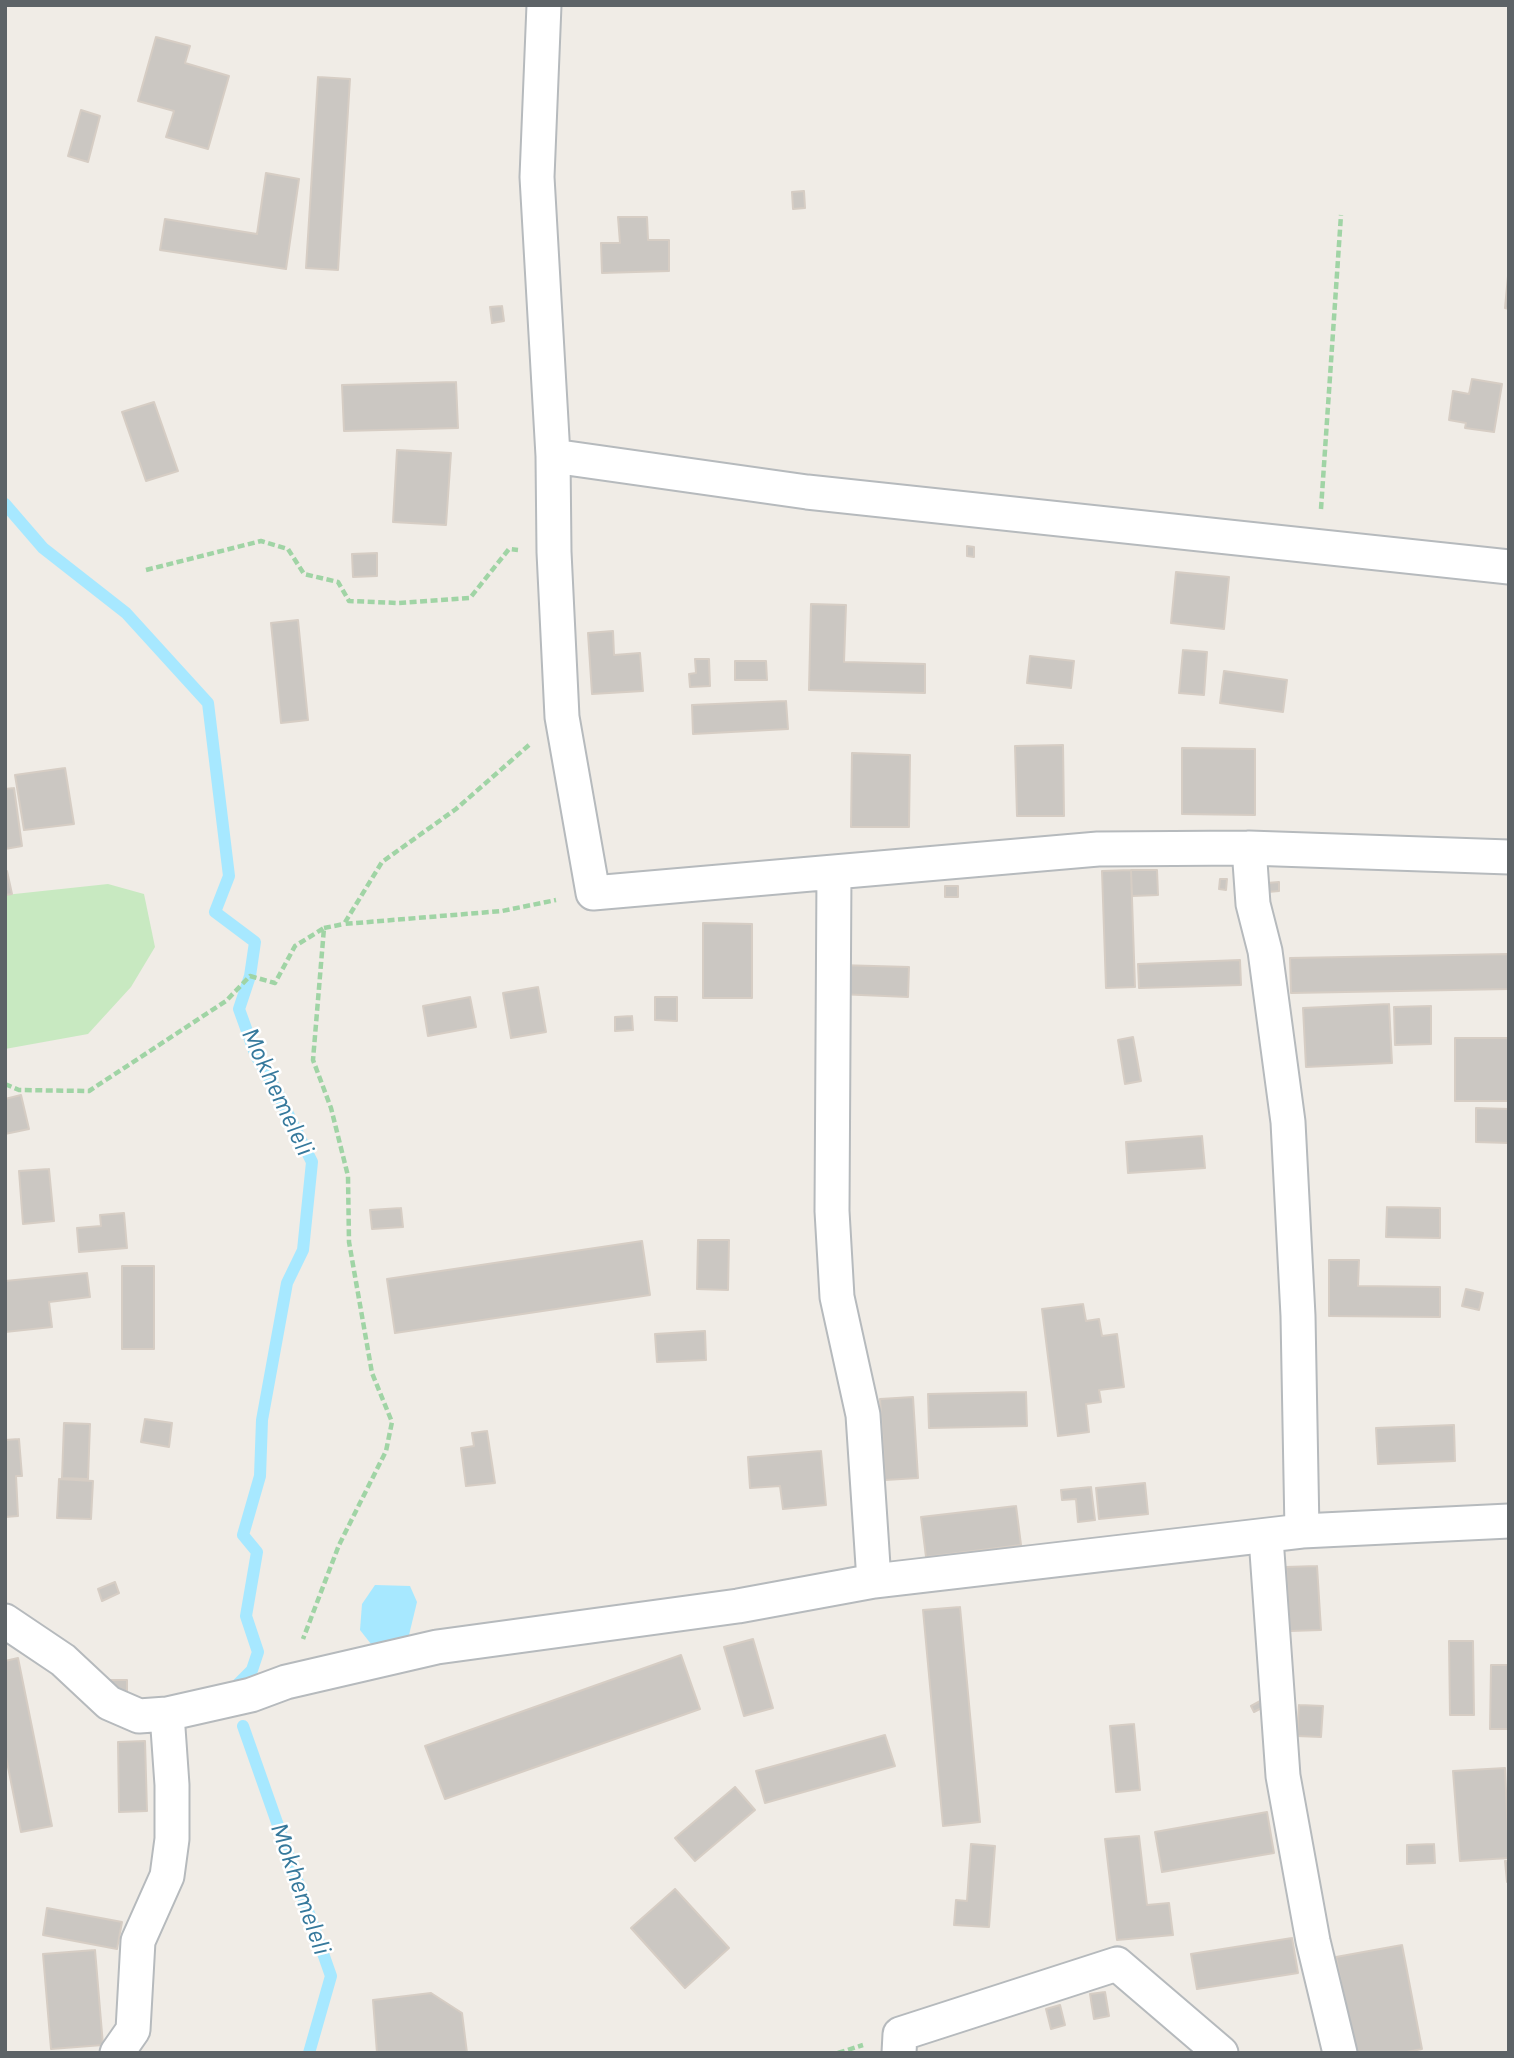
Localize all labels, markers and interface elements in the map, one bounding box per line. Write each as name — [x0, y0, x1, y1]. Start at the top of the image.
water label: Mokhemeleli — [234, 1023, 320, 1161]
water label: Mokhemeleli — [263, 1819, 337, 1959]

